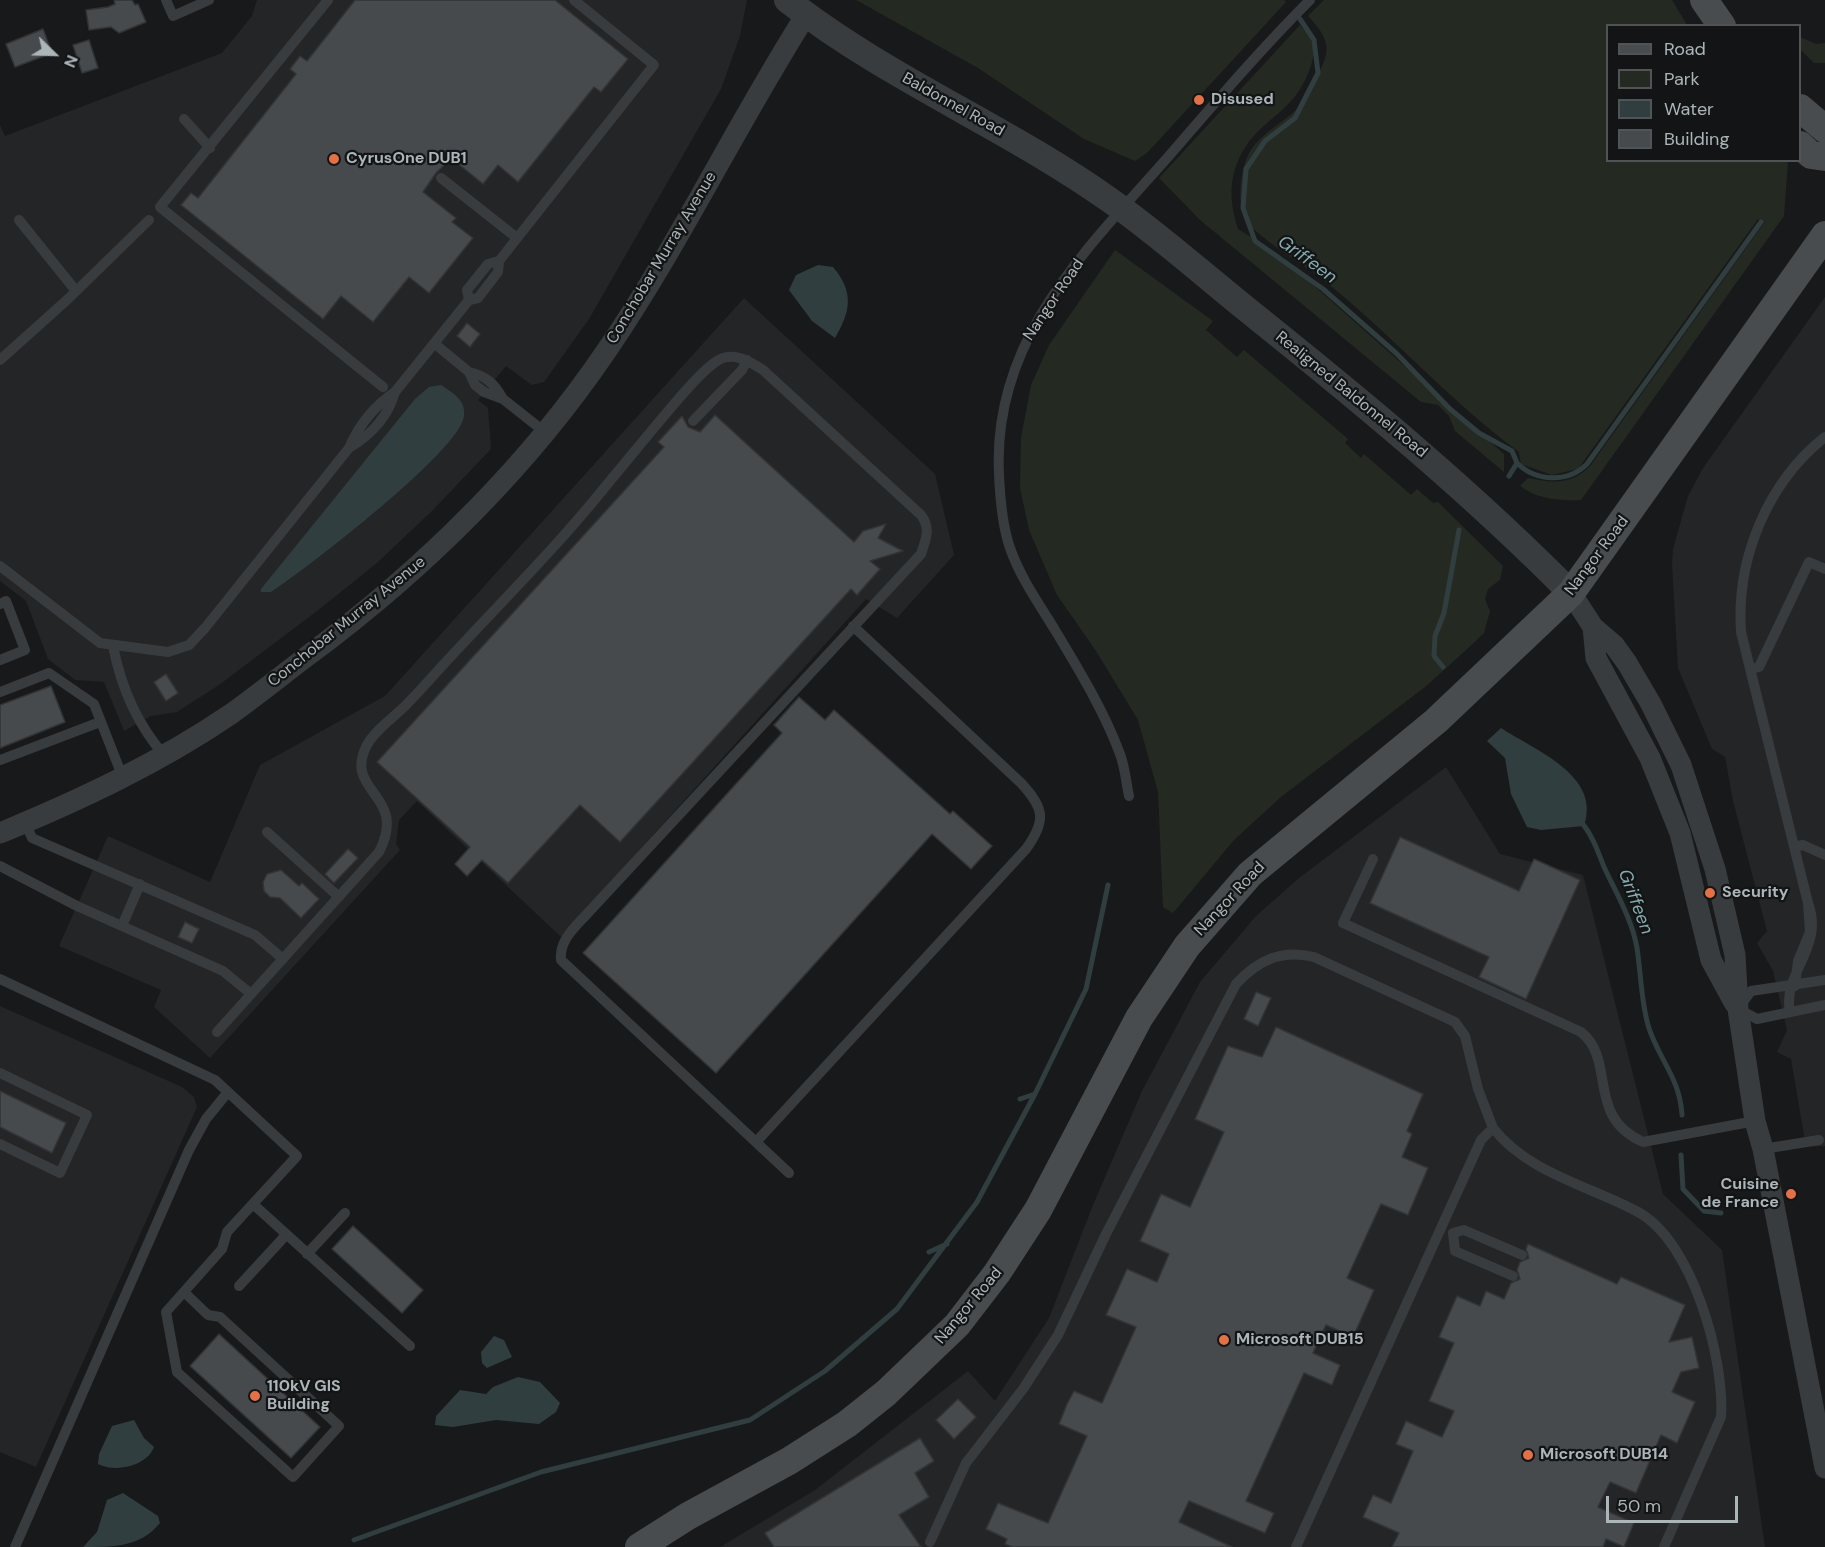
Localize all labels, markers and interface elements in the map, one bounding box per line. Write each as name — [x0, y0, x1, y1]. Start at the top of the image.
north arrow — [24, 24, 84, 84]
legend — [1606, 24, 1801, 162]
text: Road — [1664, 37, 1706, 61]
text: N — [59, 52, 83, 71]
text: Park — [1664, 67, 1700, 91]
street label: Baldonnel Road — [899, 69, 1007, 141]
place label: Disused — [1211, 90, 1274, 110]
marker: Disused — [1192, 93, 1206, 107]
text: Water — [1664, 97, 1714, 121]
text: Building — [1664, 127, 1729, 151]
place label: CyrusOne DUB1 — [346, 149, 466, 169]
marker: CyrusOne DUB1 — [327, 152, 341, 166]
street label: Conchobar Murray Avenue — [603, 168, 721, 348]
water label: Griffeen — [1273, 231, 1341, 289]
street label: Nangor Road — [1020, 255, 1088, 345]
street label: Realigned Baldonnel Road — [1271, 328, 1431, 462]
street label: Nangor Road — [1561, 513, 1633, 599]
street label: Conchobar Murray Avenue — [264, 552, 430, 692]
street label: Nangor Road — [1191, 858, 1269, 940]
water label: Griffeen — [1613, 866, 1657, 938]
place label: Security — [1722, 883, 1788, 903]
marker: Security — [1703, 886, 1717, 900]
place label: Cuisine de France — [1701, 1175, 1779, 1213]
marker: Cuisine de France — [1784, 1187, 1798, 1201]
street label: Nangor Road — [931, 1264, 1007, 1348]
place label: Microsoft DUB15 — [1236, 1330, 1364, 1350]
marker: Microsoft DUB15 — [1217, 1333, 1231, 1347]
place label: 110kV GIS Building — [267, 1377, 341, 1415]
marker: 110kV GIS Building — [248, 1389, 262, 1403]
place label: Microsoft DUB14 — [1540, 1445, 1668, 1465]
marker: Microsoft DUB14 — [1521, 1448, 1535, 1462]
scale bar — [1609, 1484, 1741, 1522]
text: 50 m — [1617, 1494, 1661, 1518]

